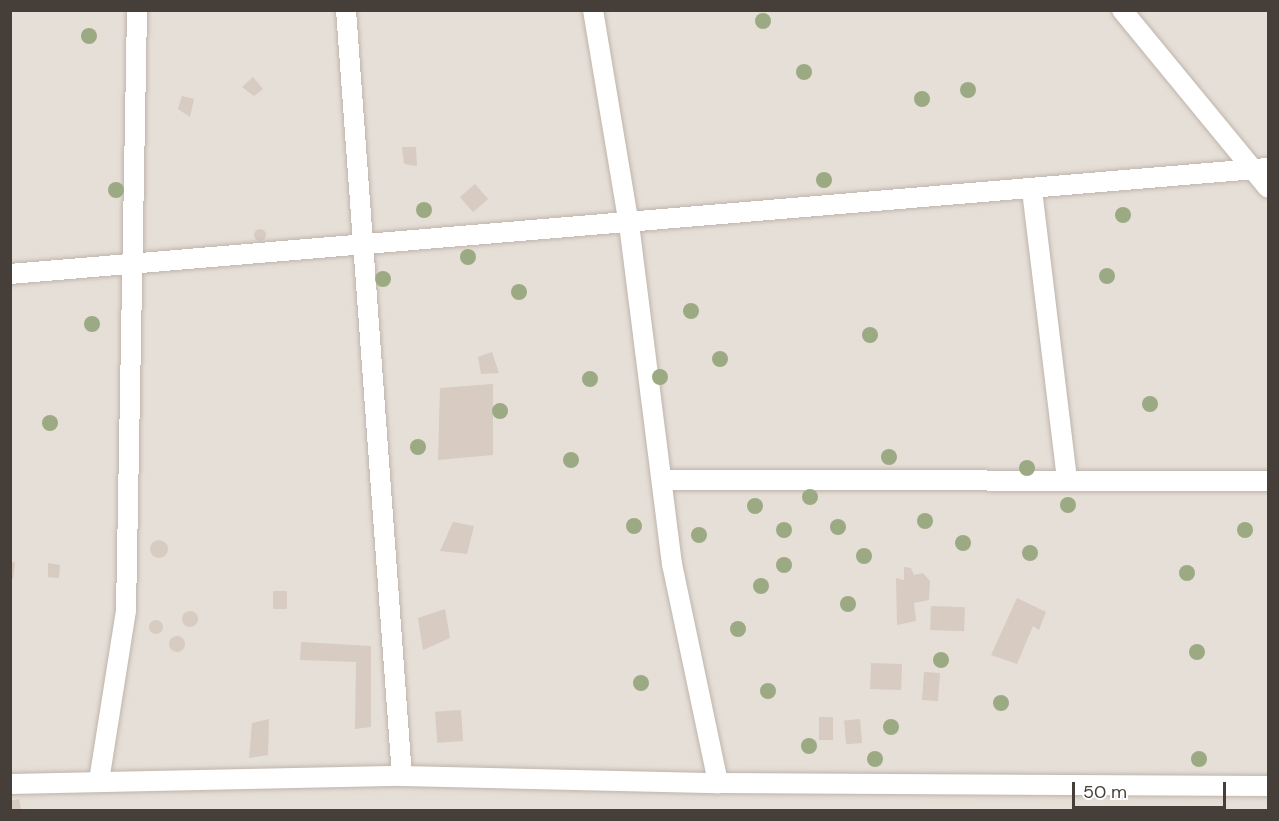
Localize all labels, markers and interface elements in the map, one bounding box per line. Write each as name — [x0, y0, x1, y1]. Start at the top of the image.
scale bar — [1075, 770, 1230, 808]
text: 50 m — [1083, 780, 1127, 804]

